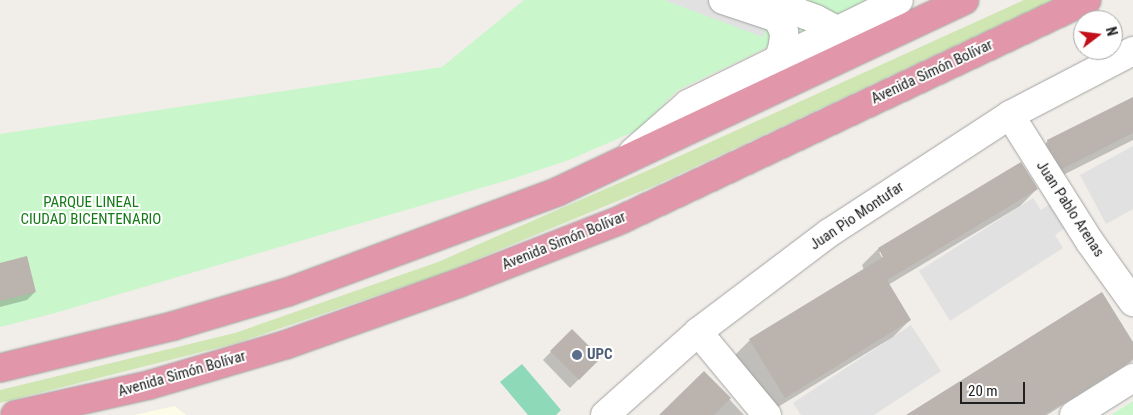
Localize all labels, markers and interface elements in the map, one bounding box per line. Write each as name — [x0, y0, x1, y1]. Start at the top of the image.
north arrow — [1073, 10, 1123, 60]
text: N — [1103, 25, 1120, 38]
street label: Avenida Simón Bolívar — [868, 36, 996, 108]
street label: Juan Pablo Arenas — [1032, 158, 1108, 260]
street label: Juan Pio Montufar — [807, 178, 907, 254]
park label: PARQUE LINEAL CIUDAD BICENTENARIO — [21, 193, 161, 228]
street label: Avenida Simón Bolívar — [499, 208, 629, 274]
place label: UPC — [587, 346, 613, 364]
street label: Avenida Simón Bolívar — [116, 347, 248, 401]
marker: UPC — [571, 349, 583, 361]
scale bar — [963, 372, 1028, 404]
text: 20 m — [968, 382, 998, 400]

